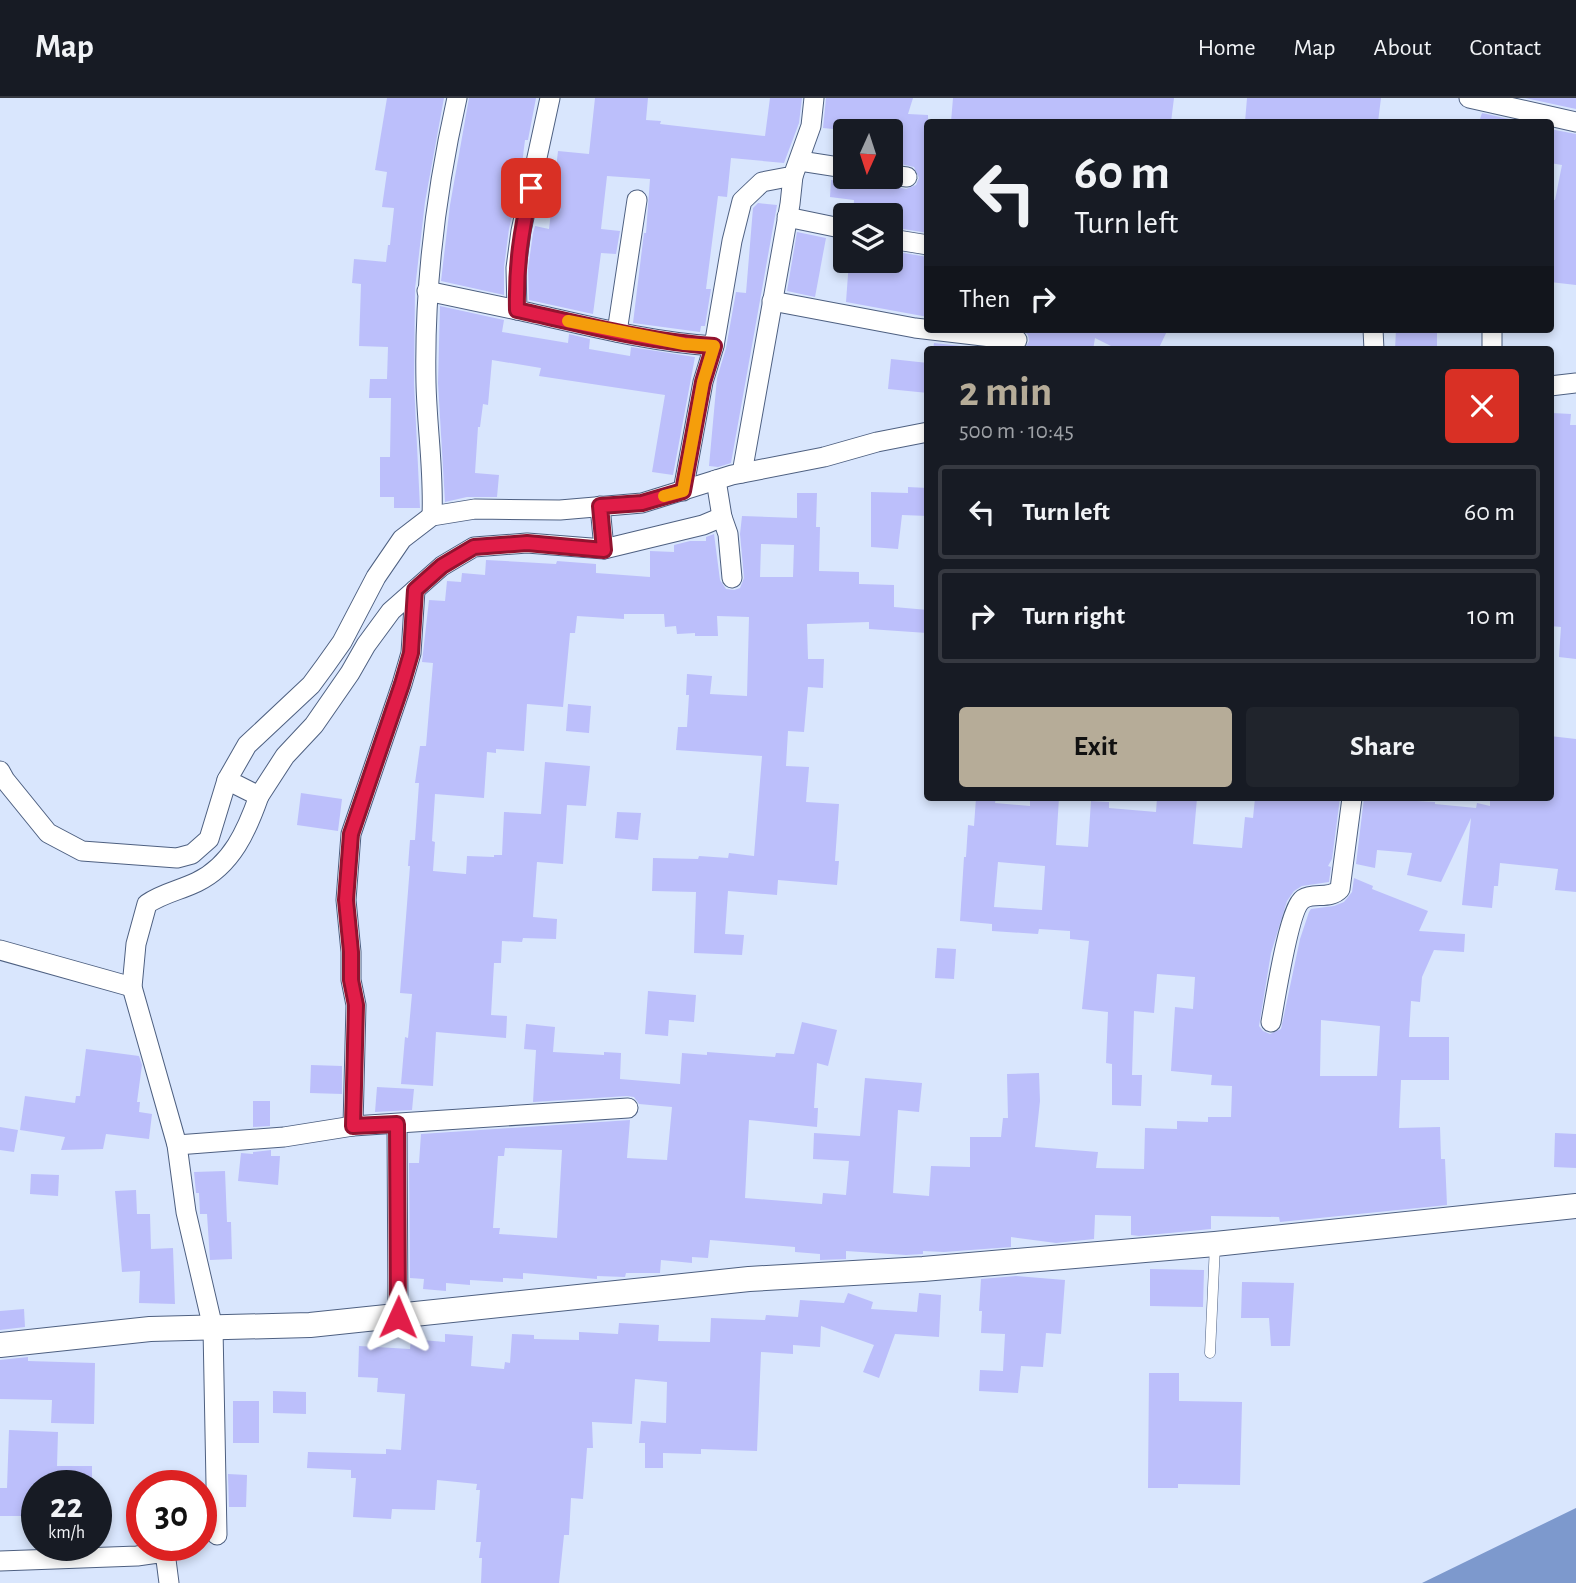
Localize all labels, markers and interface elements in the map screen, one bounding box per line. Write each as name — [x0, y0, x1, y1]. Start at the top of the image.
text: Map — [35, 31, 94, 64]
text: Home — [1198, 36, 1256, 60]
text: Map — [1294, 36, 1336, 60]
text: About — [1374, 36, 1431, 60]
text: Contact — [1469, 36, 1541, 60]
north arrow — [833, 119, 903, 189]
map controls — [833, 119, 903, 273]
icon: left — [959, 147, 1050, 238]
text: 60 m — [1074, 149, 1170, 198]
pin — [501, 158, 561, 218]
icon: arrive — [512, 169, 550, 207]
button: layers — [833, 203, 903, 273]
text: Turn left — [1074, 207, 1178, 239]
icon: right — [1024, 280, 1062, 318]
text: Then — [959, 286, 1010, 312]
button: close — [1445, 369, 1519, 443]
text: 2 min — [959, 371, 1052, 413]
text: 500 m · 10:45 — [959, 420, 1074, 443]
icon: left — [963, 493, 1001, 531]
text: Turn left — [1022, 499, 1110, 525]
text: 60 m — [1464, 499, 1515, 525]
icon: right — [963, 597, 1001, 635]
text: Turn right — [1022, 603, 1125, 629]
text: 10 m — [1467, 603, 1515, 629]
button: Exit — [959, 707, 1232, 787]
button: Share — [1246, 707, 1519, 787]
position arrow — [361, 1280, 435, 1354]
speed limit sign: 30 — [126, 1470, 217, 1561]
text: 22 — [50, 1489, 83, 1524]
text: km/h — [48, 1524, 85, 1542]

